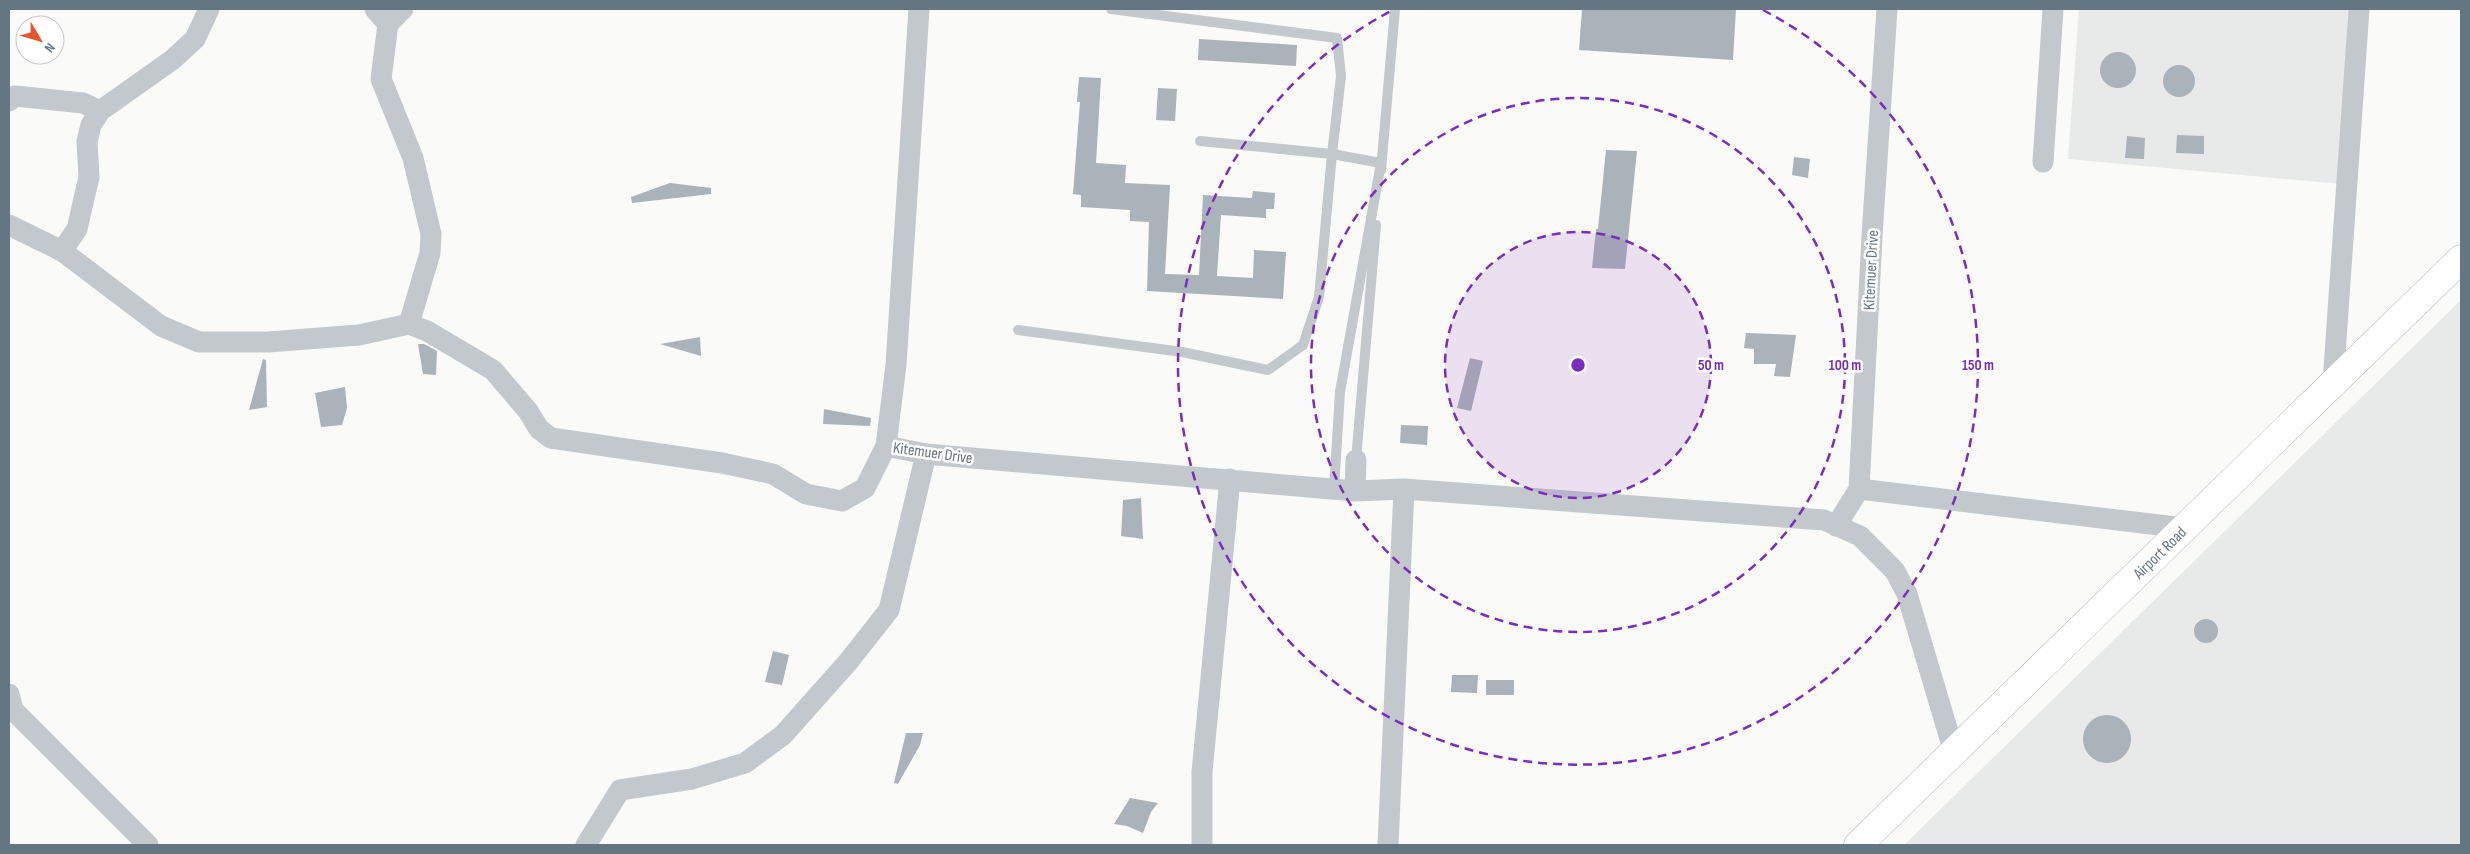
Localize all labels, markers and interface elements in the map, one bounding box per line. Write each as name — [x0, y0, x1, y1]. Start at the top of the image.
north arrow — [15, 15, 65, 65]
text: N — [41, 40, 59, 56]
street label: Kitemuer Drive — [1860, 230, 1883, 310]
centre of rings — [1569, 356, 1587, 374]
text: 50 m — [1698, 356, 1724, 375]
text: 100 m — [1829, 356, 1861, 375]
text: 150 m — [1962, 356, 1994, 375]
street label: Kitemuer Drive — [892, 439, 974, 468]
street label: Airport Road — [2129, 523, 2191, 584]

